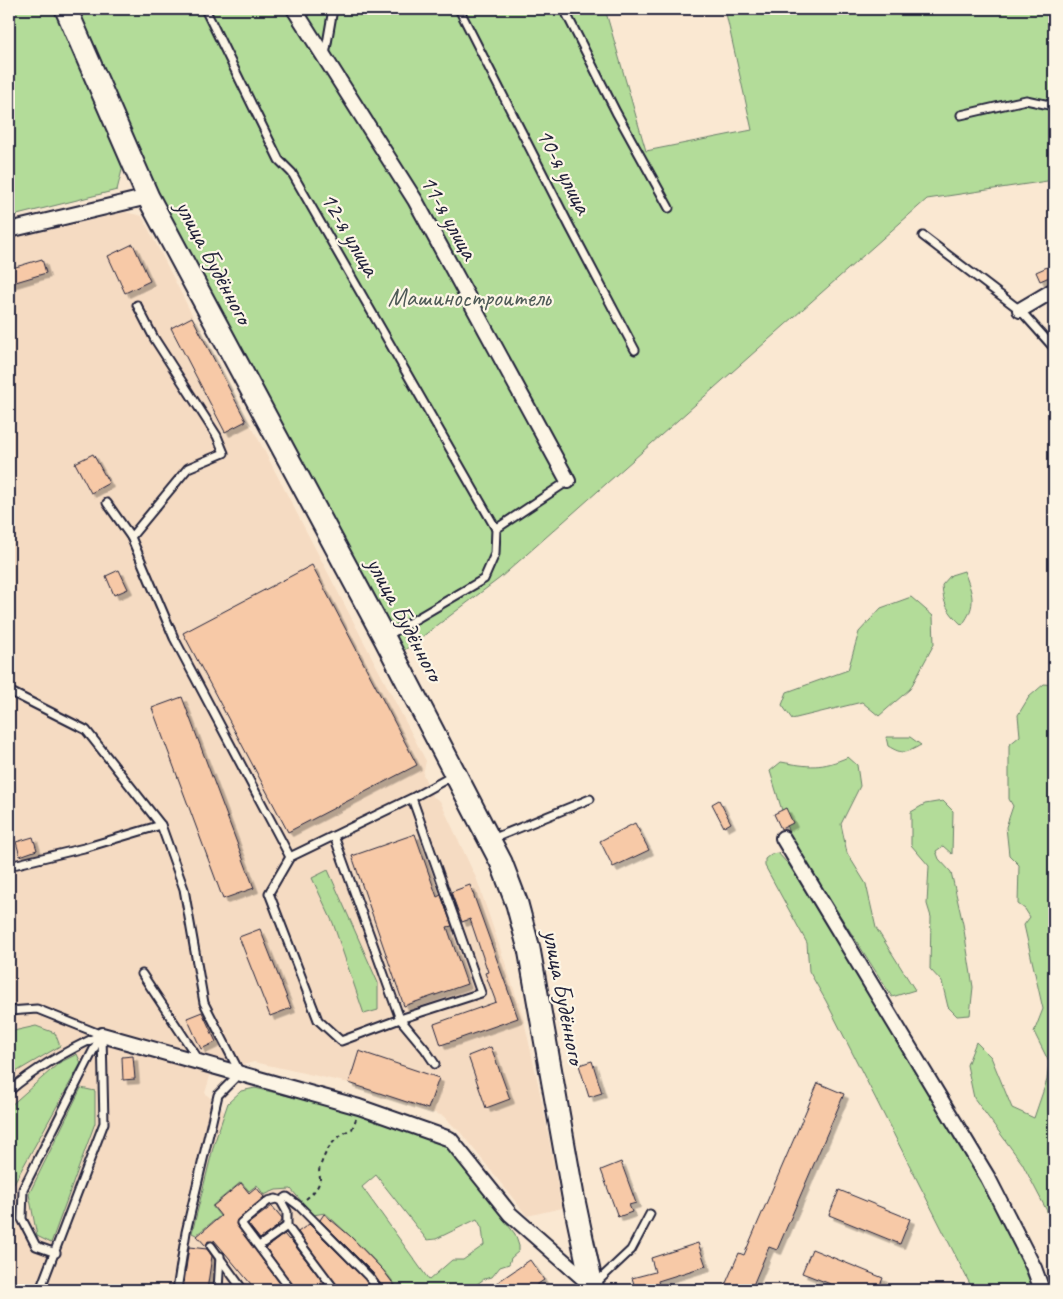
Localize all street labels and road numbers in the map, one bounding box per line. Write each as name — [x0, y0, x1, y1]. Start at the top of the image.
street label: 10-я улица — [529, 123, 600, 221]
street label: 11-я улица — [413, 169, 486, 267]
street label: 12-я улица — [313, 186, 388, 284]
street label: улица Будённого — [167, 193, 262, 332]
street label: улица Будённого — [358, 550, 453, 689]
street label: улица Будённого — [535, 925, 593, 1070]

